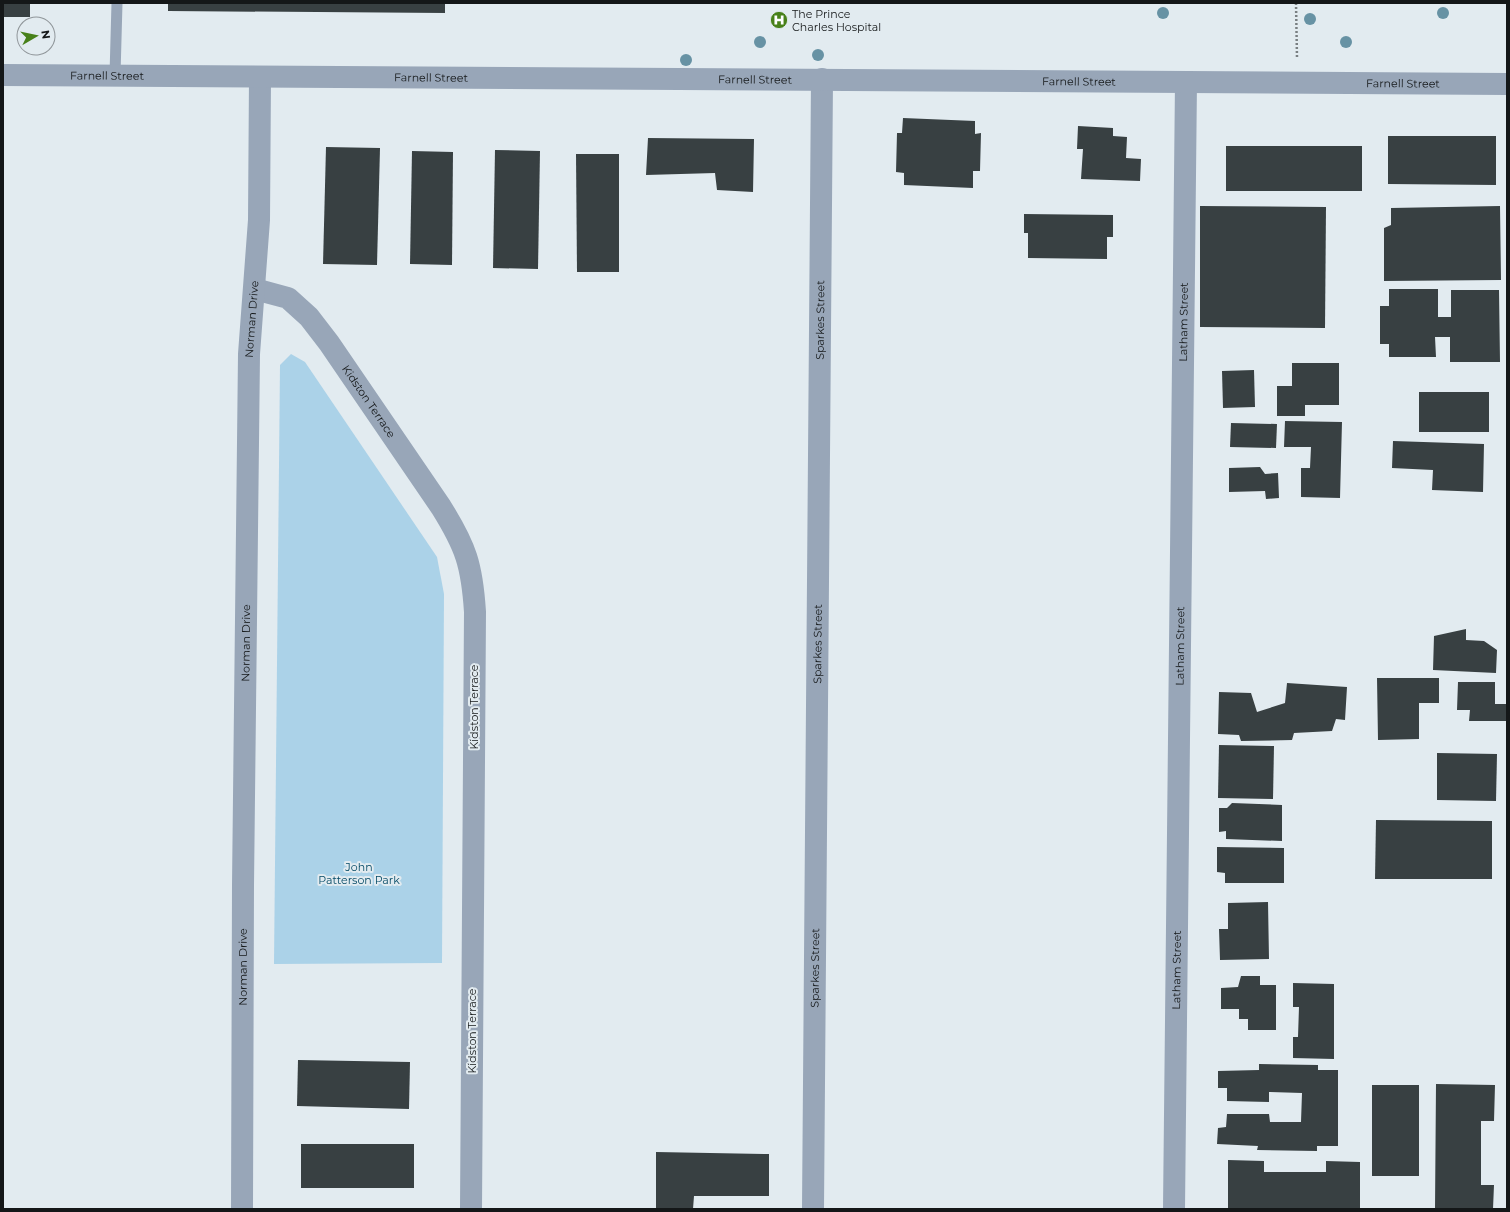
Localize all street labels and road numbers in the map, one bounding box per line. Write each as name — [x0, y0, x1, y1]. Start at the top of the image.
street label: Farnell Street — [70, 68, 144, 83]
street label: Farnell Street — [394, 70, 468, 85]
street label: Farnell Street — [718, 72, 792, 87]
street label: Farnell Street — [1042, 74, 1116, 89]
street label: Farnell Street — [1366, 76, 1440, 91]
street label: Norman Drive — [242, 280, 261, 358]
street label: Sparkes Street — [813, 280, 827, 360]
street label: Latham Street — [1176, 282, 1191, 362]
street label: Kidston Terrace — [339, 362, 399, 441]
street label: Norman Drive — [238, 604, 253, 682]
street label: Sparkes Street — [810, 604, 825, 684]
street label: Latham Street — [1173, 606, 1187, 686]
street label: Kidston Terrace — [467, 664, 481, 749]
street label: Norman Drive — [236, 928, 250, 1006]
street label: Sparkes Street — [808, 928, 822, 1008]
street label: Latham Street — [1169, 930, 1184, 1010]
street label: Kidston Terrace — [465, 988, 479, 1073]

